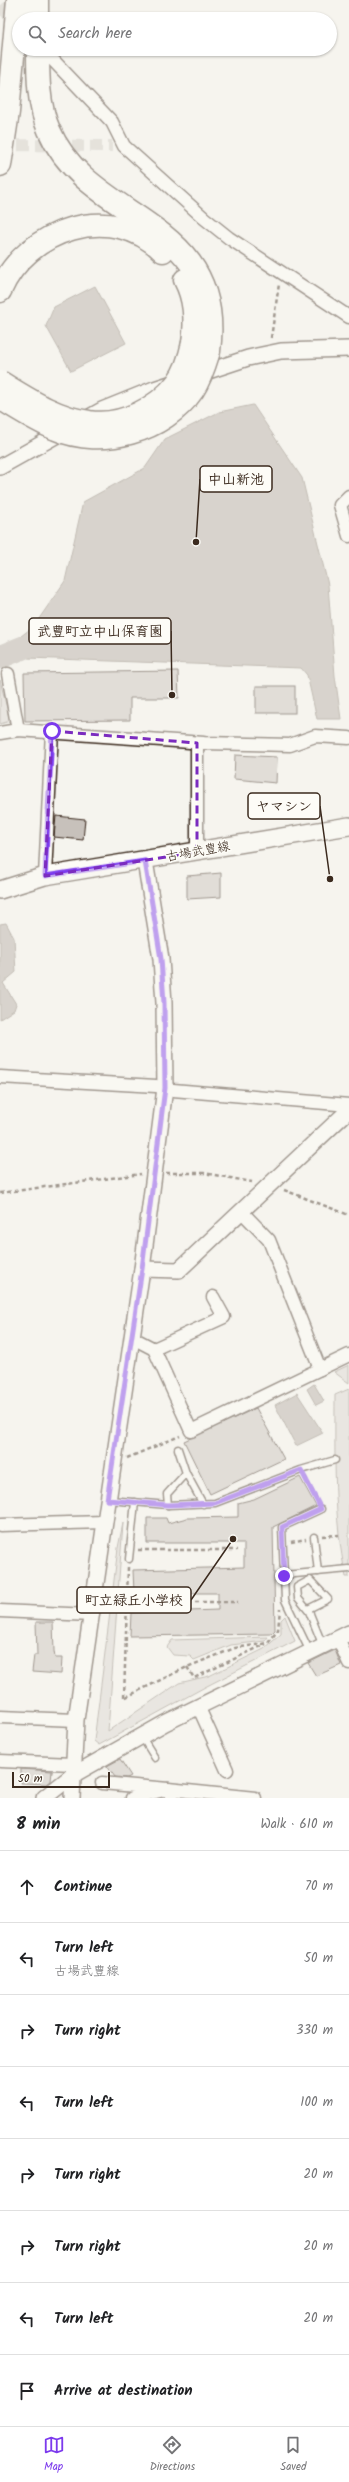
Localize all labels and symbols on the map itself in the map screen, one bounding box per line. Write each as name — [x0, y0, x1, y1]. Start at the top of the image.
callout: 中山新池 — [200, 466, 272, 492]
text: 中山新池 — [208, 469, 264, 491]
callout: 武豊町立中山保育園 — [29, 618, 171, 644]
text: 武豊町立中山保育園 — [37, 621, 163, 643]
route start — [43, 722, 61, 740]
callout: ヤマシン — [248, 793, 320, 819]
text: ヤマシン — [256, 796, 312, 818]
street label: 古場武豊線 — [164, 836, 233, 868]
route end — [275, 1567, 293, 1585]
callout: 町立緑丘小学校 — [77, 1587, 191, 1613]
text: 町立緑丘小学校 — [85, 1590, 183, 1612]
scale bar — [12, 1770, 110, 1789]

